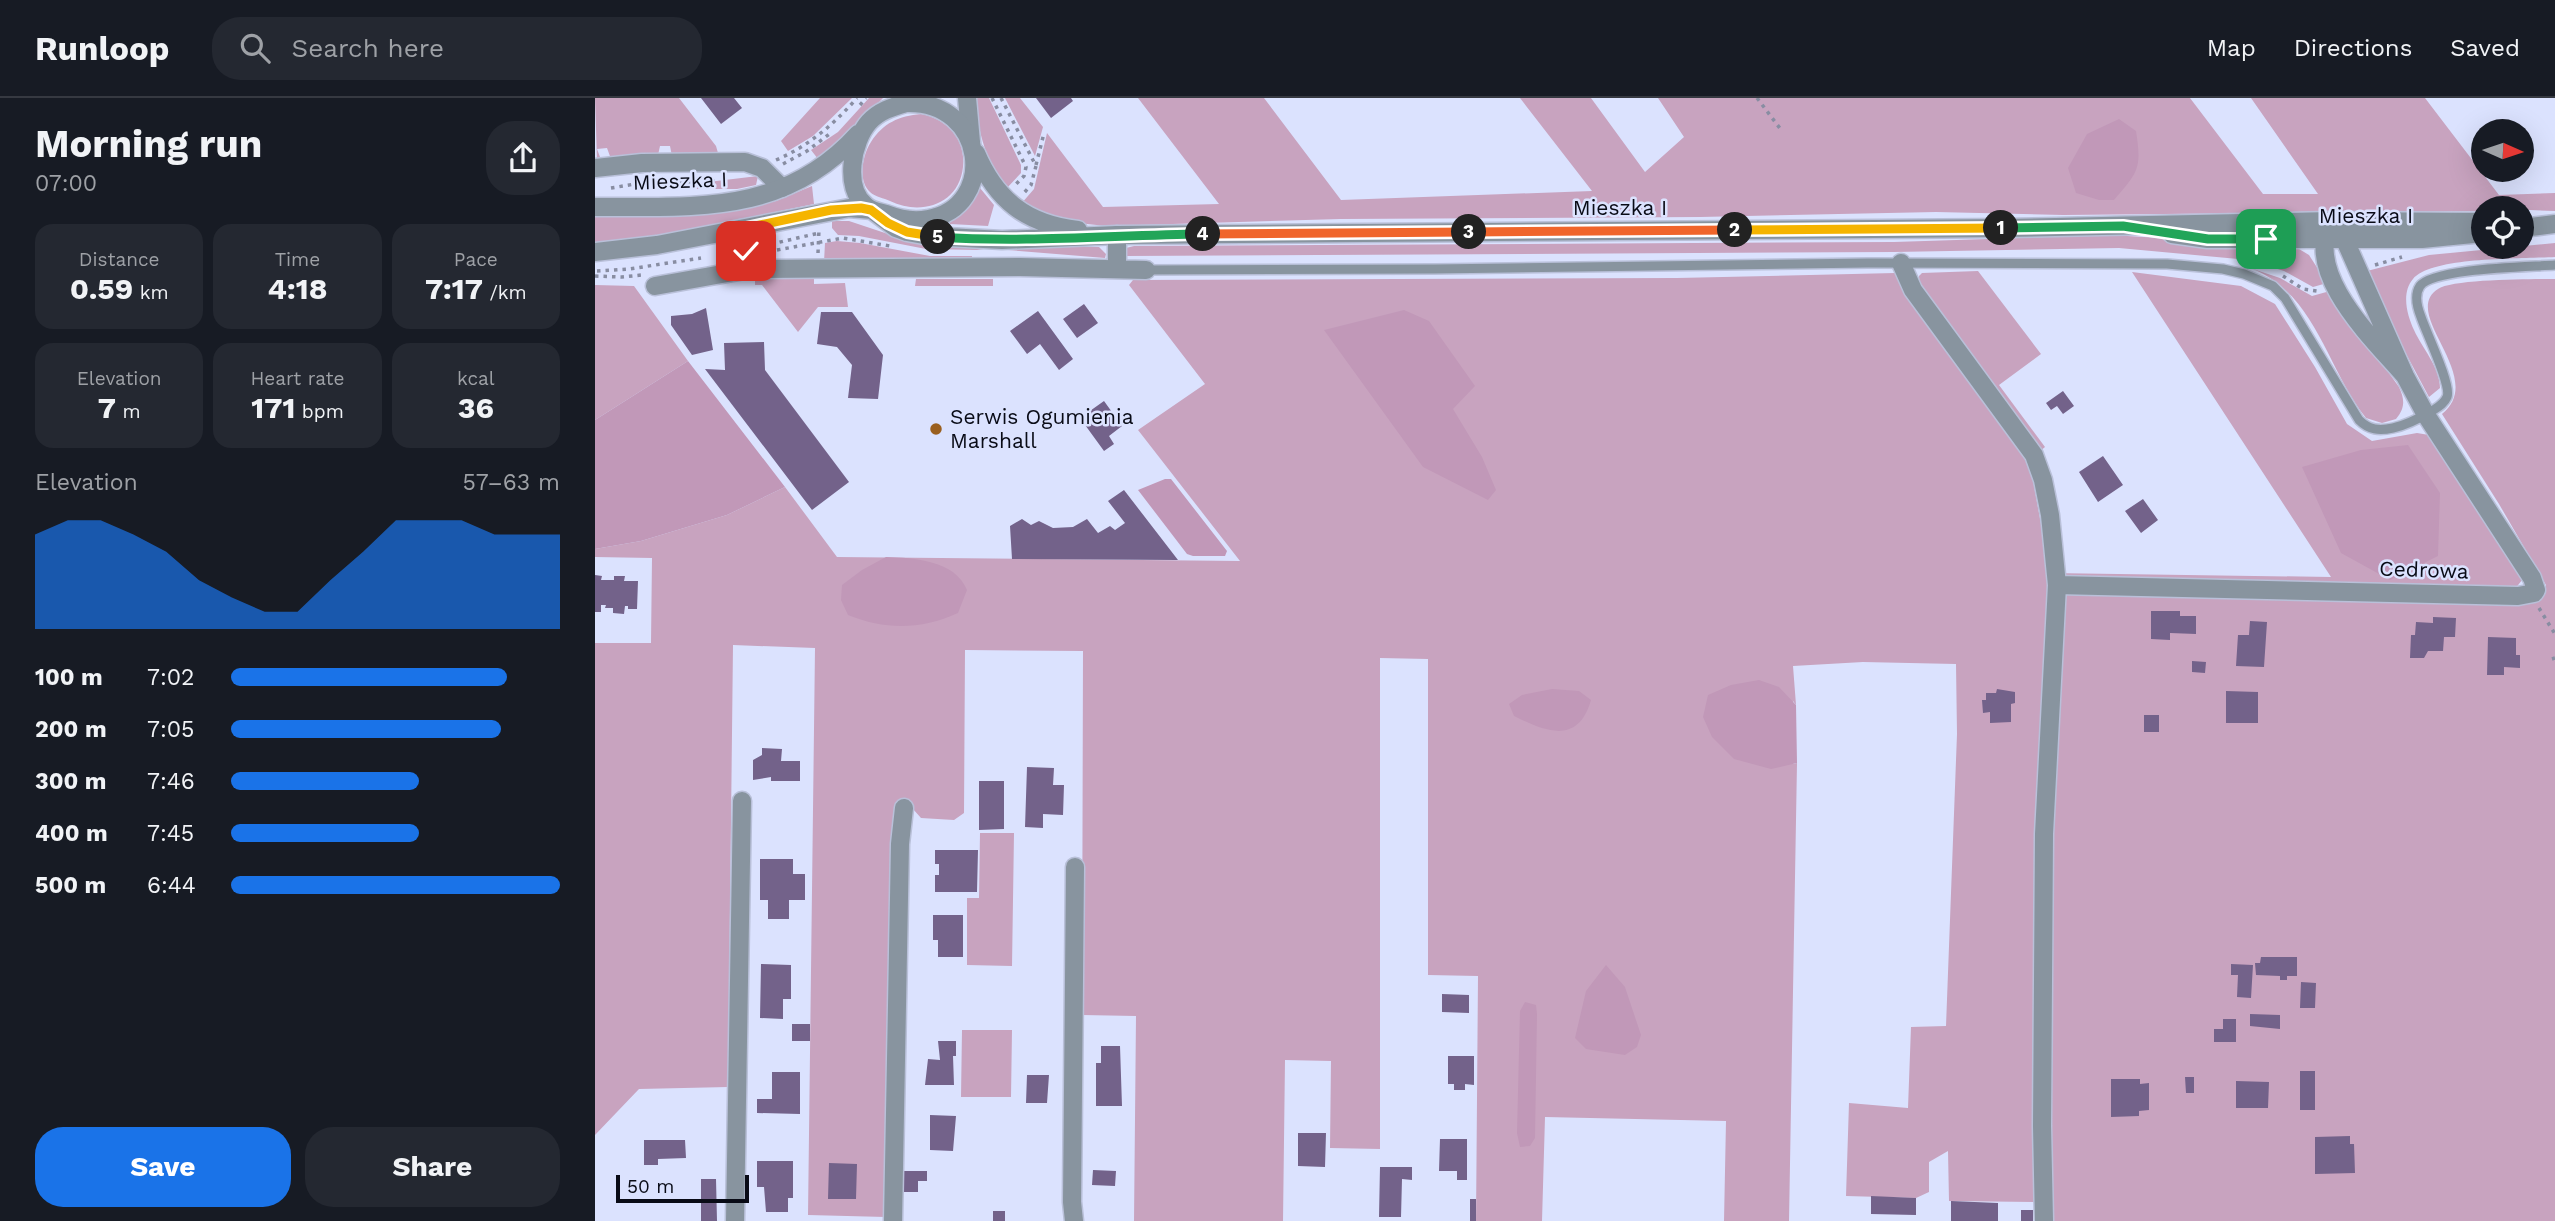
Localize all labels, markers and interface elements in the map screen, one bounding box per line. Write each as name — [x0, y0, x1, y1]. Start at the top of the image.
search box — [212, 17, 702, 80]
text: Runloop — [35, 29, 170, 68]
icon: search — [236, 29, 274, 67]
text: Search here — [292, 33, 444, 63]
text: Map — [2207, 34, 2256, 62]
text: Directions — [2294, 34, 2412, 62]
text: Saved — [2450, 34, 2520, 62]
north arrow — [2471, 119, 2534, 182]
map controls — [2471, 119, 2534, 259]
button: share — [486, 121, 560, 195]
text: Morning run — [35, 122, 262, 166]
street label: Mieszka I — [632, 166, 728, 195]
text: 07:00 — [35, 170, 97, 197]
street label: Mieszka I — [1573, 195, 1667, 220]
button: locate — [2471, 196, 2534, 259]
street label: Mieszka I — [2319, 203, 2413, 228]
pin — [2236, 209, 2296, 269]
pin: 1 — [1983, 211, 2019, 246]
pin: 2 — [1717, 212, 1753, 248]
pin: 3 — [1451, 214, 1487, 250]
pin: 4 — [1185, 216, 1221, 252]
text: 1 — [1996, 216, 2005, 239]
text: 2 — [1729, 218, 1740, 241]
pin: 5 — [921, 220, 955, 254]
text: 3 — [1463, 220, 1474, 243]
icon: arrive — [2247, 220, 2285, 258]
pin — [716, 221, 776, 281]
text: 4 — [1196, 222, 1209, 245]
text: 5 — [932, 225, 943, 248]
icon: check — [727, 232, 765, 270]
text: Distance — [79, 248, 160, 271]
text: Time — [275, 248, 320, 271]
text: Pace — [454, 248, 498, 271]
text: 0.59 — [70, 271, 133, 306]
text: 4:18 — [267, 271, 328, 306]
text: 7:17 — [425, 271, 483, 306]
text: km — [133, 281, 169, 304]
text: /km — [483, 281, 527, 304]
text: Elevation — [77, 367, 162, 390]
text: Heart rate — [251, 367, 344, 390]
text: kcal — [457, 367, 495, 390]
text: 7 — [98, 390, 116, 425]
text: 171 — [251, 390, 295, 425]
text: 36 — [458, 390, 494, 425]
text: m — [116, 400, 141, 423]
text: bpm — [295, 400, 344, 423]
place label: Serwis Ogumienia Marshall — [950, 404, 1134, 453]
marker: Serwis Ogumienia Marshall — [928, 421, 944, 437]
text: Elevation — [35, 469, 138, 496]
text: 57–63 m — [462, 469, 560, 496]
street label: Cedrowa — [2379, 555, 2469, 584]
text: 100 m — [35, 664, 103, 691]
text: 7:02 — [147, 664, 194, 691]
text: 200 m — [35, 716, 107, 743]
text: 7:05 — [147, 716, 194, 743]
text: 300 m — [35, 768, 106, 795]
text: 7:46 — [147, 768, 195, 795]
text: 400 m — [35, 820, 108, 847]
text: 7:45 — [147, 820, 194, 847]
text: 500 m — [35, 872, 106, 899]
text: 6:44 — [147, 872, 196, 899]
button: Save — [35, 1127, 291, 1207]
button: Share — [305, 1127, 560, 1207]
scale bar — [616, 1172, 749, 1204]
text: 50 m — [627, 1175, 674, 1198]

